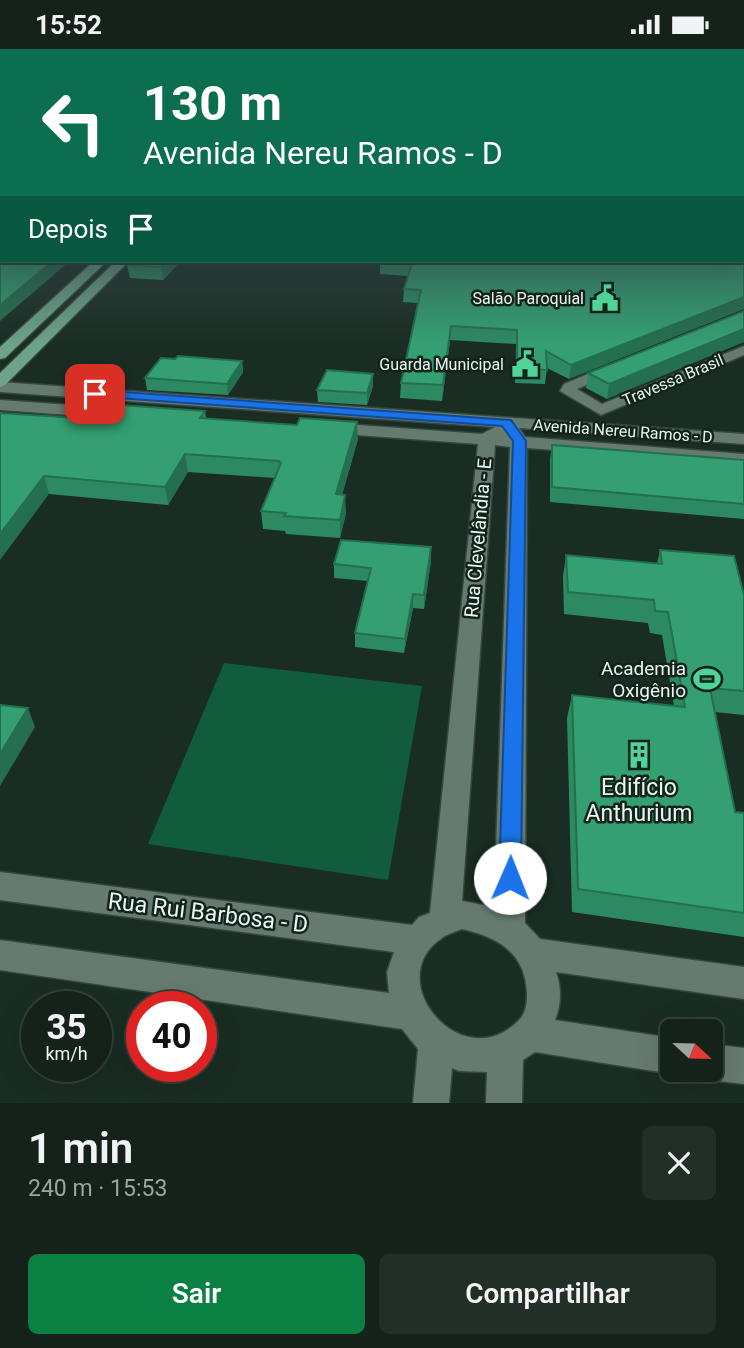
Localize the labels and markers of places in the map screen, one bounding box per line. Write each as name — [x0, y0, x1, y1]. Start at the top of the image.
public building icon: Salão Paroquial — [590, 283, 620, 313]
place label: Salão Paroquial — [473, 289, 584, 308]
public building icon: Guarda Municipal — [510, 349, 540, 379]
place label: Guarda Municipal — [379, 355, 504, 374]
pin — [65, 364, 125, 424]
place label: Academia Oxigênio — [601, 657, 686, 702]
sports icon: Academia Oxigênio — [692, 664, 722, 694]
building icon: Edifício Anthurium — [624, 740, 654, 770]
place label: Edifício Anthurium — [586, 774, 692, 827]

